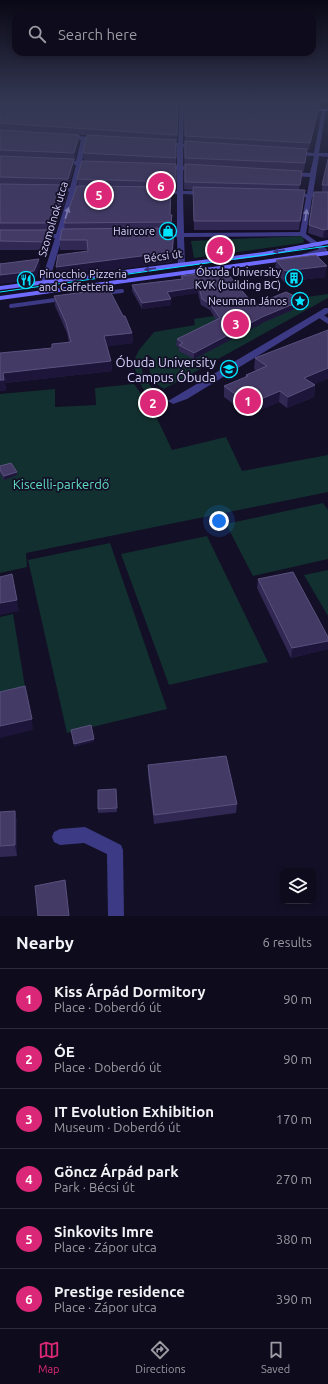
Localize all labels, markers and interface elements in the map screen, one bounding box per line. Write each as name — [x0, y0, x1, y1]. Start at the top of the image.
search box — [12, 12, 316, 56]
icon: search — [26, 23, 48, 45]
text: Search here — [58, 26, 137, 43]
pin: 6 — [148, 171, 174, 201]
street label: Szomolnok utca — [36, 180, 70, 258]
pin: 5 — [86, 180, 112, 210]
one-way arrow — [64, 207, 70, 219]
one-way arrow — [303, 209, 309, 221]
shop icon: Haircore — [158, 221, 178, 241]
place label: Haircore — [113, 225, 155, 237]
pin: 4 — [207, 235, 233, 265]
street label: Bécsi út — [143, 247, 184, 265]
one-way arrow — [273, 248, 285, 254]
place label: Óbuda University KVK (building BC) — [195, 265, 282, 292]
one-way arrow — [144, 266, 156, 272]
place label: Pinocchio Pizzeria and Caffetteria — [39, 268, 127, 293]
building icon: Óbuda University KVK (building BC) — [284, 268, 304, 288]
restaurant icon: Pinocchio Pizzeria and Caffetteria — [16, 270, 36, 290]
place icon: Neumann János — [290, 291, 310, 311]
place label: Neumann János — [208, 295, 287, 307]
pin: 3 — [223, 309, 249, 339]
place label: Óbuda University Campus Óbuda — [116, 355, 216, 384]
school or university icon: Óbuda University Campus Óbuda — [219, 359, 239, 379]
pin: 1 — [235, 386, 261, 416]
pin: 2 — [140, 388, 166, 418]
park label: Kiscelli-parkerdő — [13, 477, 109, 491]
your location — [209, 511, 229, 531]
map controls — [280, 868, 316, 904]
button: layers — [280, 868, 316, 904]
text: Nearby — [16, 933, 74, 952]
text: 6 results — [262, 935, 312, 949]
text: Kiss Árpád Dormitory — [54, 983, 205, 1000]
text: 1 — [25, 992, 33, 1006]
text: 90 m — [283, 992, 312, 1006]
text: Place · Doberdó út — [54, 1000, 161, 1014]
text: ÓE — [54, 1043, 75, 1060]
text: 2 — [25, 1052, 33, 1066]
text: 90 m — [283, 1052, 312, 1066]
text: Place · Doberdó út — [54, 1060, 161, 1074]
text: IT Evolution Exhibition — [54, 1103, 214, 1120]
text: 3 — [25, 1112, 33, 1126]
text: 170 m — [276, 1112, 312, 1126]
text: Museum · Doberdó út — [54, 1120, 181, 1134]
text: Göncz Árpád park — [54, 1163, 179, 1180]
text: 4 — [25, 1172, 33, 1186]
text: 270 m — [276, 1172, 312, 1186]
text: Park · Bécsi út — [54, 1180, 135, 1194]
text: Sinkovits Imre — [54, 1223, 154, 1240]
text: 5 — [25, 1232, 33, 1246]
text: 380 m — [276, 1232, 312, 1246]
text: Place · Zápor utca — [54, 1240, 157, 1254]
text: Prestige residence — [54, 1283, 185, 1300]
text: 6 — [25, 1292, 33, 1306]
text: 390 m — [276, 1292, 312, 1306]
text: Place · Zápor utca — [54, 1300, 157, 1314]
tab: Map — [38, 1339, 60, 1375]
tab: Directions — [135, 1339, 185, 1375]
tab: Saved — [261, 1339, 290, 1375]

